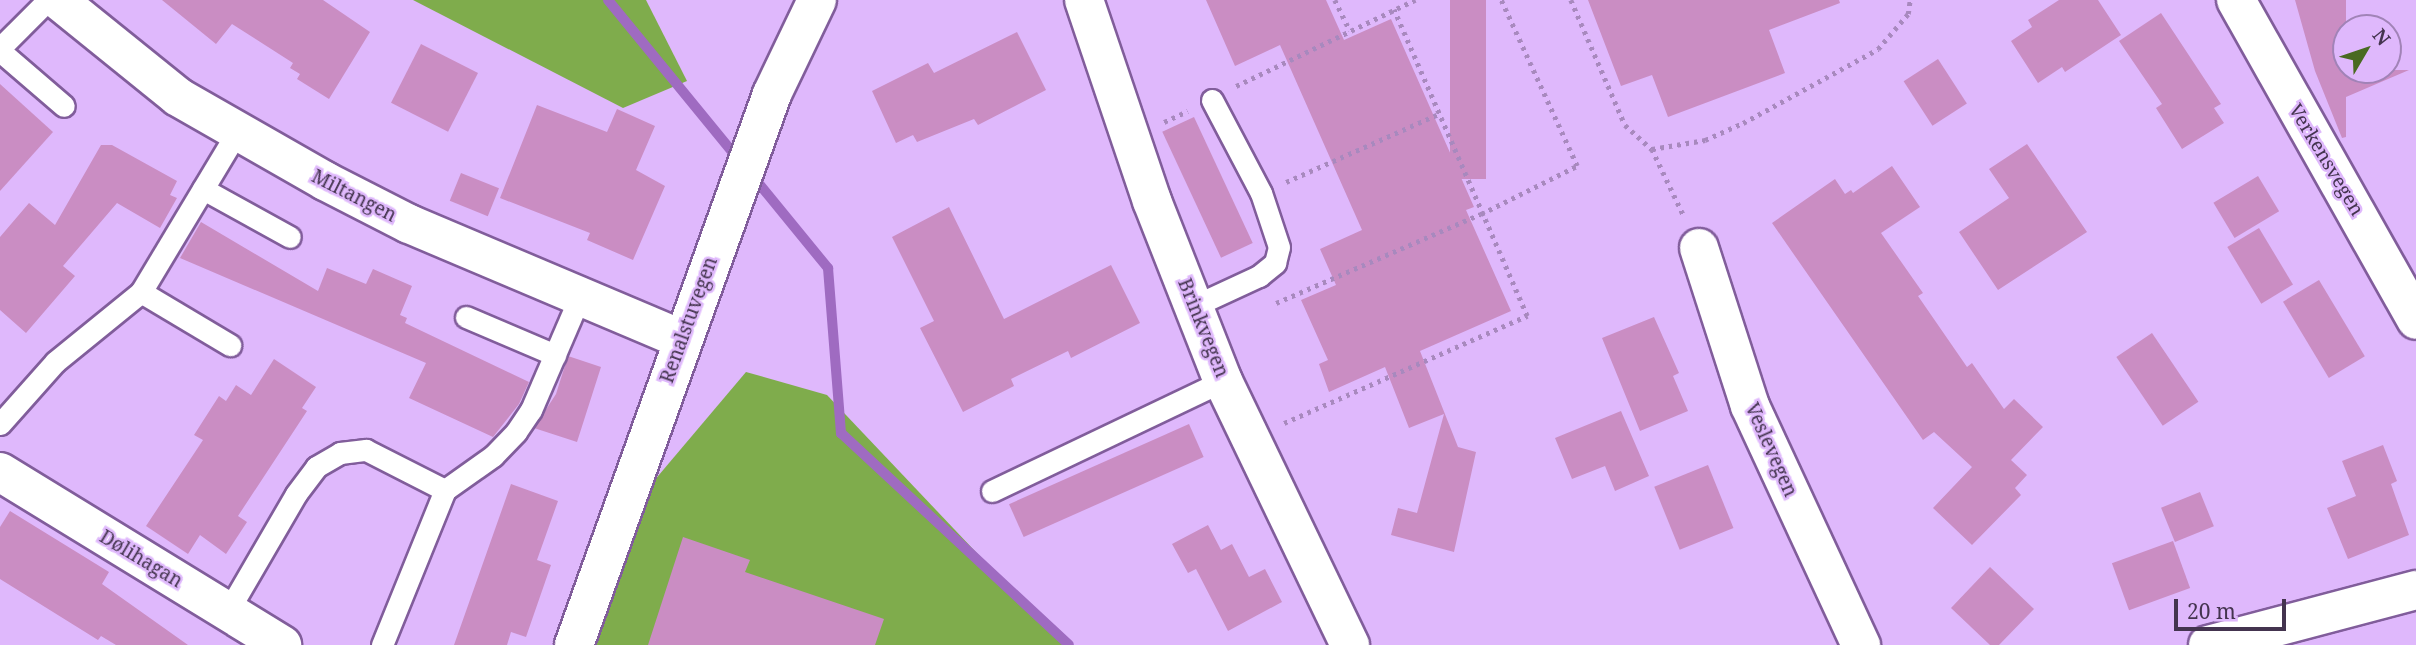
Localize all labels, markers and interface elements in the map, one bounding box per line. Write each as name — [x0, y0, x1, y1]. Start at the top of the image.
north arrow — [2332, 14, 2402, 84]
text: N — [2367, 23, 2397, 51]
street label: Verkensvegen — [2284, 100, 2368, 220]
street label: Miltangen — [308, 165, 400, 227]
street label: Renalstuvegen — [656, 254, 722, 386]
street label: Brinkvegen — [1173, 275, 1233, 381]
street label: Veslevegen — [1740, 400, 1802, 500]
street label: Dølihagan — [95, 525, 187, 593]
scale bar — [2178, 586, 2290, 630]
text: 20 m — [2187, 597, 2236, 625]

